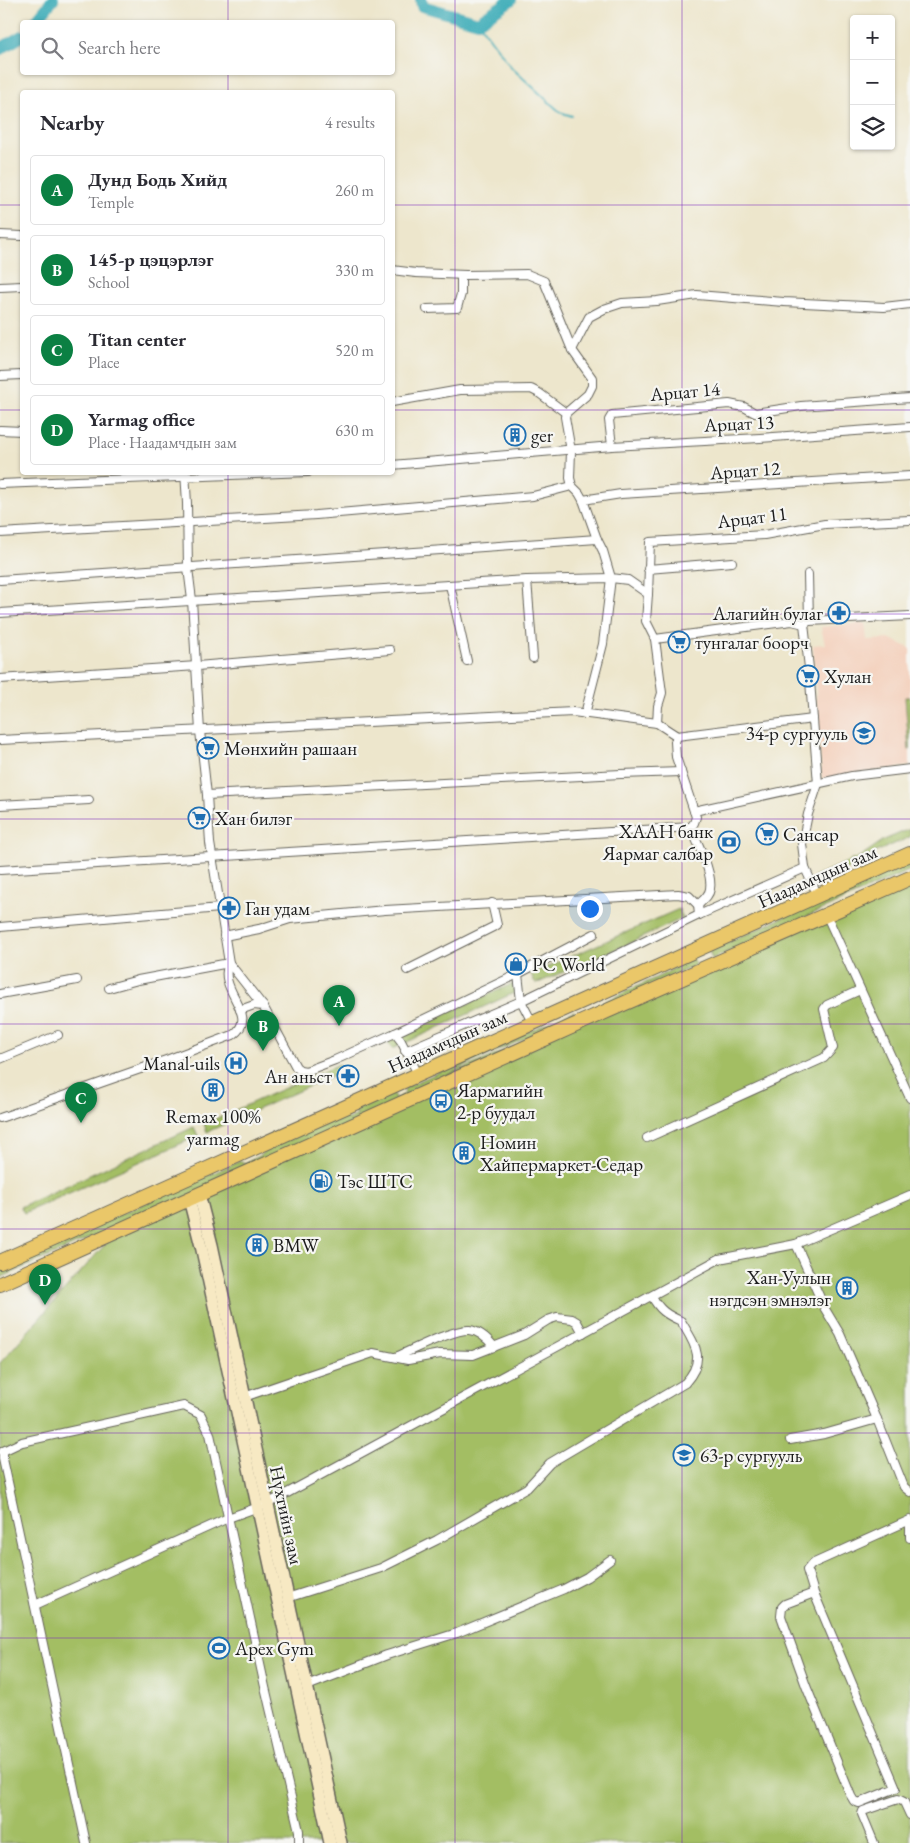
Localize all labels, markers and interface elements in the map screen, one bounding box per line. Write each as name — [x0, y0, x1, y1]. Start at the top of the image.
map controls — [850, 15, 895, 150]
button: + — [850, 15, 895, 60]
search box — [20, 20, 395, 75]
icon: search — [38, 34, 66, 62]
text: Search here — [78, 35, 160, 60]
button: − — [850, 60, 895, 105]
button: layers — [850, 105, 895, 150]
text: Nearby — [40, 109, 104, 136]
text: 4 results — [325, 112, 375, 133]
text: Дунд Бодь Хийд — [88, 167, 227, 192]
text: A — [51, 180, 63, 201]
text: 260 m — [335, 180, 374, 201]
text: Temple — [88, 192, 134, 213]
text: 145-р цэцэрлэг — [88, 247, 214, 272]
text: B — [52, 260, 62, 281]
text: 330 m — [335, 260, 374, 281]
text: School — [88, 272, 130, 293]
text: Titan center — [88, 327, 186, 352]
text: C — [51, 340, 63, 361]
text: 520 m — [335, 340, 374, 361]
text: Place — [88, 352, 120, 373]
street label: Арцат 14 — [648, 376, 722, 407]
text: Yarmag office — [88, 407, 195, 432]
street label: Арцат 13 — [702, 409, 775, 438]
text: D — [51, 420, 63, 441]
text: 630 m — [335, 420, 374, 441]
building icon: ger — [503, 423, 527, 447]
place label: ger — [531, 423, 554, 448]
text: Place · Наадамчдын зам — [88, 432, 237, 453]
street label: Арцат 12 — [708, 456, 781, 485]
street label: Арцат 11 — [715, 501, 788, 534]
place label: Алагийн булаг — [712, 601, 823, 626]
pharmacy icon: Алагийн булаг — [827, 601, 851, 625]
supermarket icon: тунгалаг боорч — [667, 630, 691, 654]
place label: тунгалаг боорч — [695, 630, 809, 655]
supermarket icon: Хулан — [796, 664, 820, 688]
place label: Хулан — [823, 664, 872, 689]
place label: 34-р сургууль — [746, 721, 848, 746]
school or university icon: 34-р сургууль — [852, 721, 876, 745]
supermarket icon: Мөнхийн рашаан — [196, 736, 220, 760]
place label: Мөнхийн рашаан — [224, 736, 357, 761]
supermarket icon: Хан билэг — [187, 806, 211, 830]
place label: Хан билэг — [214, 806, 293, 831]
place label: ХААН банк Яармаг салбар — [602, 819, 713, 866]
supermarket icon: Сансар — [755, 822, 779, 846]
place label: Сансар — [783, 822, 839, 847]
bank icon: ХААН банк Яармаг салбар — [717, 830, 741, 854]
street label: Наадамчдын зам — [754, 839, 881, 914]
pharmacy icon: Ган удам — [217, 896, 241, 920]
place label: Ган удам — [245, 896, 310, 921]
your location — [577, 896, 603, 922]
shop icon: PC World — [504, 952, 528, 976]
place label: PC World — [532, 952, 606, 977]
pin: A — [323, 985, 355, 1026]
street label: Наадамчдын зам — [384, 1004, 511, 1079]
pin: B — [247, 1010, 279, 1051]
place label: Manal-uils — [143, 1051, 220, 1076]
hospital icon: Manal-uils — [224, 1051, 248, 1075]
place label: Ан аньст — [263, 1064, 332, 1089]
pharmacy icon: Ан аньст — [336, 1064, 360, 1088]
building icon: Remax 100% yarmag — [201, 1078, 225, 1102]
place label: Яармагийн 2-р буудал — [456, 1078, 543, 1125]
pin: C — [65, 1082, 97, 1123]
bus stop icon: Яармагийн 2-р буудал — [429, 1089, 453, 1113]
place label: Remax 100% yarmag — [165, 1104, 261, 1151]
place label: Номин Хайпермаркет-Седар — [479, 1130, 643, 1177]
building icon: Номин Хайпермаркет-Седар — [452, 1141, 476, 1165]
fuel station icon: Тэс ШТС — [309, 1169, 333, 1193]
place label: Тэс ШТС — [337, 1169, 413, 1194]
building icon: BMW — [245, 1233, 269, 1257]
place label: BMW — [273, 1233, 319, 1258]
pin: D — [29, 1264, 61, 1305]
place label: Хан-Уулын нэгдсэн эмнэлэг — [709, 1265, 831, 1312]
building icon: Хан-Уулын нэгдсэн эмнэлэг — [835, 1276, 859, 1300]
school or university icon: 63-р сургууль — [672, 1443, 696, 1467]
place label: 63-р сургууль — [700, 1443, 803, 1468]
street label: Нүхтийн зам — [264, 1464, 309, 1567]
sports icon: Apex Gym — [207, 1636, 231, 1660]
place label: Apex Gym — [234, 1636, 314, 1661]

